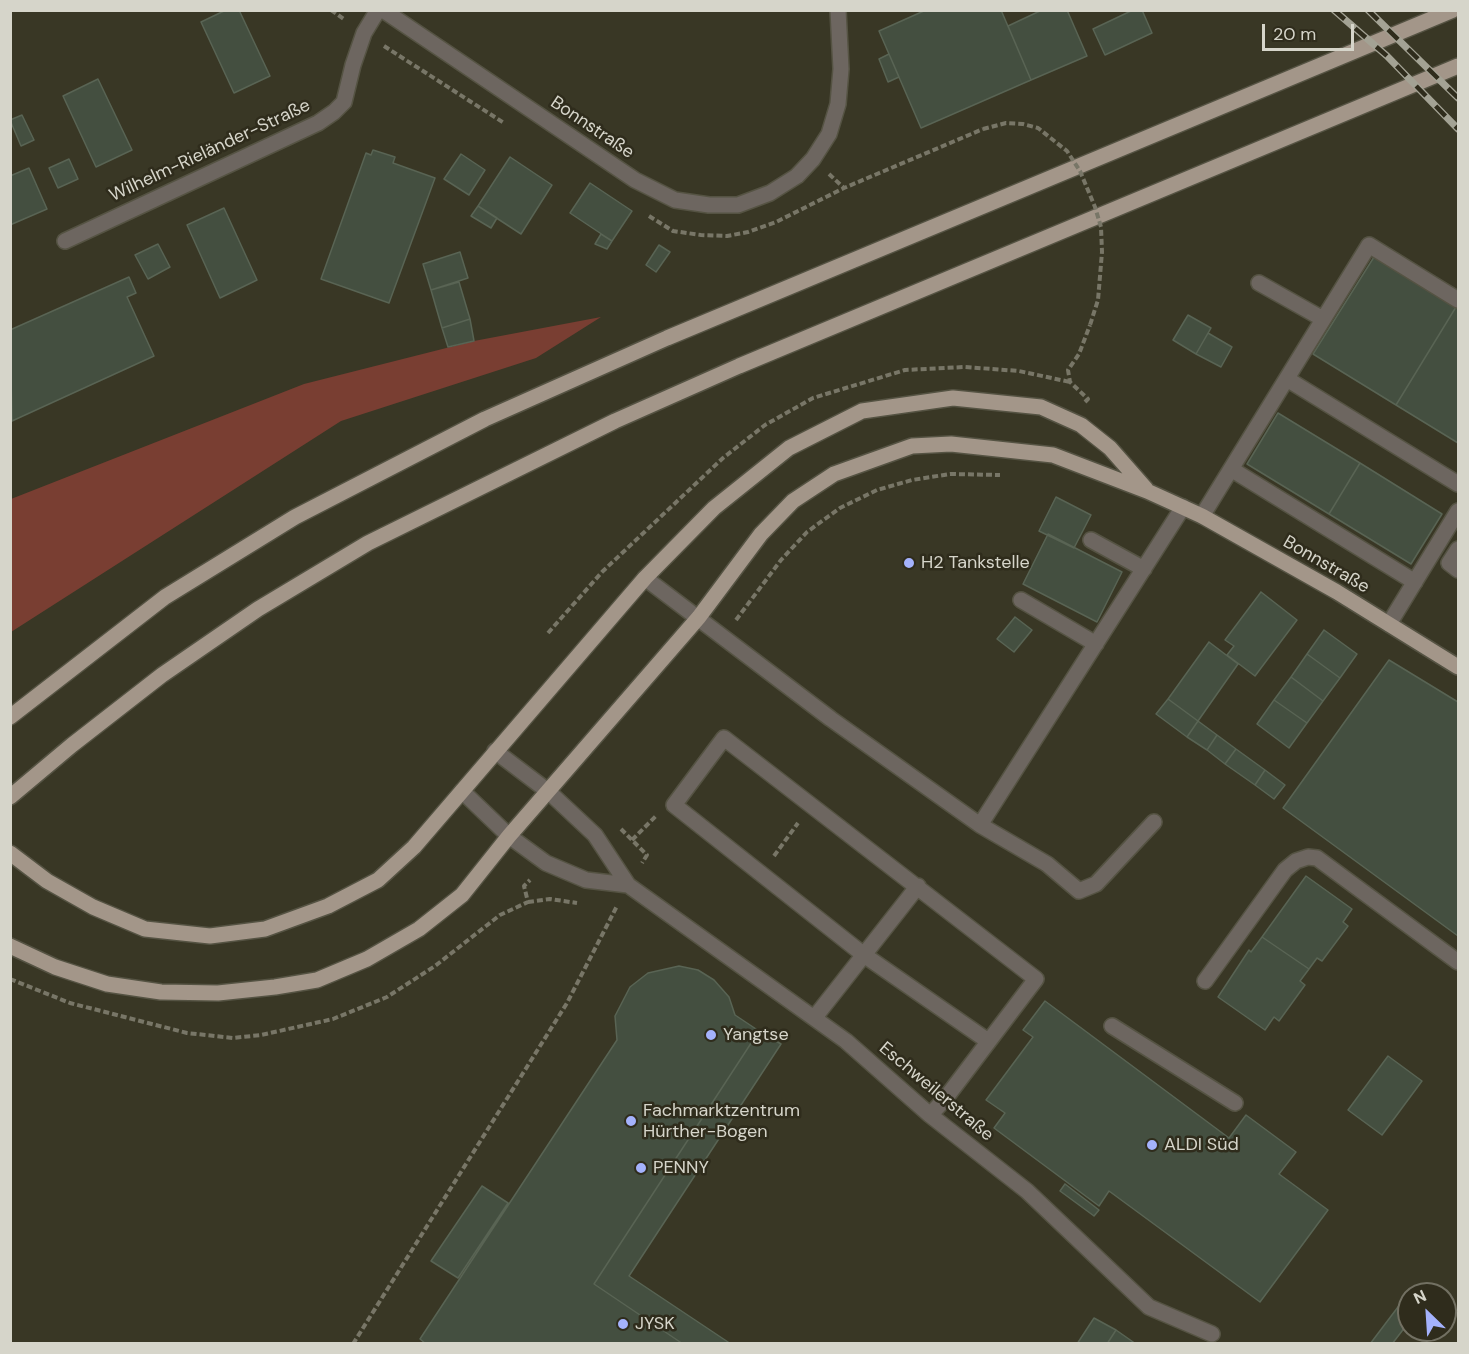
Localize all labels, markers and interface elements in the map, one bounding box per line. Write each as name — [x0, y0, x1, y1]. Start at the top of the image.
scale bar — [1265, 12, 1356, 50]
text: 20 m — [1273, 22, 1316, 46]
street label: Bonnstraße — [546, 92, 638, 164]
street label: Wilhelm-Rieländer-Straße — [106, 95, 314, 207]
street label: Bonnstraße — [1279, 532, 1373, 598]
place label: H2 Tankstelle — [921, 552, 1030, 574]
marker: H2 Tankstelle — [902, 556, 916, 570]
place label: Yangtse — [723, 1024, 789, 1046]
marker: Yangtse — [704, 1028, 718, 1042]
street label: Eschweilerstraße — [874, 1038, 998, 1146]
place label: Fachmarktzentrum Hürther-Bogen — [643, 1100, 800, 1142]
marker: Fachmarktzentrum Hürther-Bogen — [624, 1114, 638, 1128]
place label: ALDI Süd — [1164, 1134, 1239, 1156]
marker: ALDI Süd — [1145, 1138, 1159, 1152]
place label: PENNY — [653, 1157, 709, 1179]
marker: PENNY — [634, 1161, 648, 1175]
north arrow — [1397, 1282, 1457, 1342]
text: N — [1410, 1285, 1430, 1309]
place label: JYSK — [635, 1313, 675, 1335]
marker: JYSK — [616, 1317, 630, 1331]

